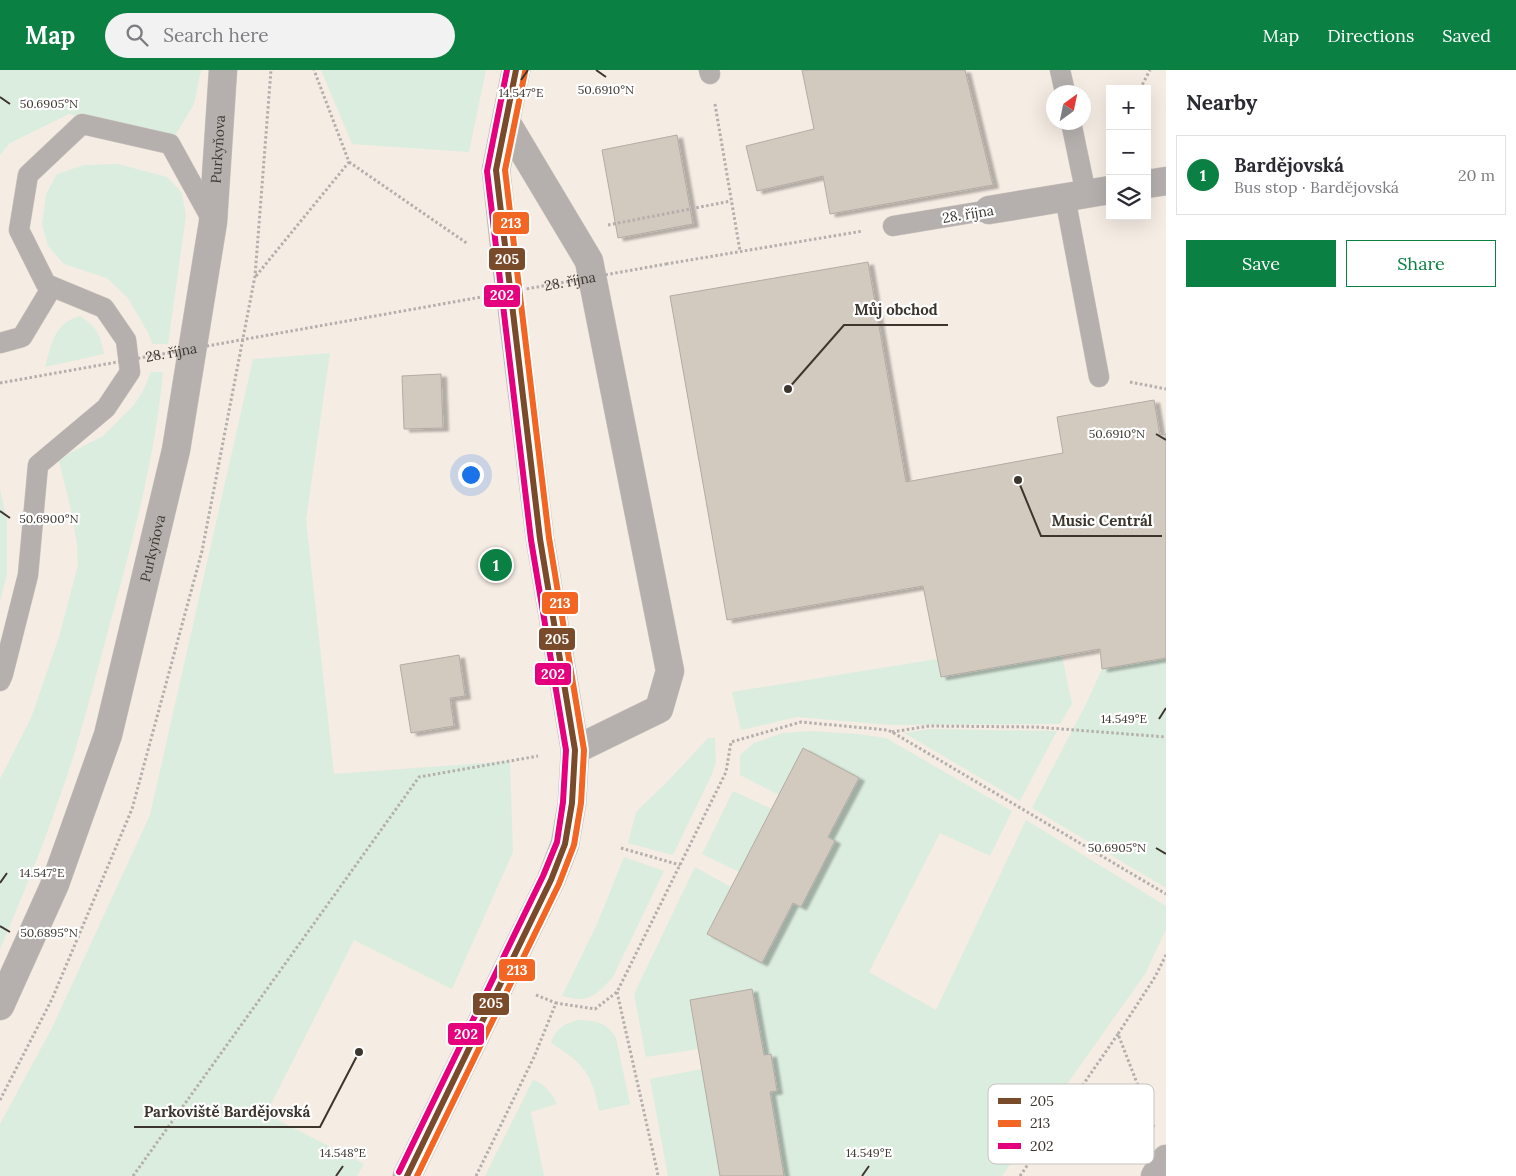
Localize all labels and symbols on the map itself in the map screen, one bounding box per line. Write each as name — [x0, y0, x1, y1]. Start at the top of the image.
text: 50.6910°N — [578, 82, 634, 97]
text: 14.547°E — [499, 85, 543, 100]
north arrow — [1046, 85, 1091, 130]
text: 50.6905°N — [20, 96, 78, 111]
street label: Purkyňova — [207, 114, 229, 184]
street label: 28. října — [941, 201, 995, 227]
line badge: 213 — [492, 211, 530, 235]
text: 213 — [501, 214, 522, 232]
line badge: 205 — [488, 247, 526, 271]
text: 205 — [495, 250, 519, 268]
street label: 28. října — [543, 268, 597, 295]
line badge: 202 — [483, 284, 521, 308]
text: 202 — [490, 286, 514, 304]
callout: Můj obchod — [844, 295, 948, 325]
text: Můj obchod — [854, 300, 938, 319]
street label: 28. října — [144, 339, 198, 366]
text: 50.6910°N — [1089, 426, 1145, 441]
your location — [458, 462, 484, 488]
callout: Music Centrál — [1041, 506, 1162, 536]
text: 50.6900°N — [19, 511, 79, 526]
text: Music Centrál — [1051, 511, 1153, 530]
street label: Purkyňova — [136, 513, 169, 584]
pin: 1 — [480, 546, 512, 584]
line badge: 213 — [541, 591, 579, 615]
text: 213 — [550, 594, 571, 612]
line badge: 205 — [538, 627, 576, 651]
text: 205 — [545, 630, 569, 648]
line badge: 202 — [534, 662, 572, 686]
text: 202 — [541, 665, 565, 683]
text: 14.549°E — [1101, 711, 1147, 726]
text: 50.6905°N — [1088, 840, 1146, 855]
text: 14.547°E — [20, 865, 64, 880]
text: 50.6895°N — [20, 925, 78, 940]
line badge: 213 — [498, 958, 536, 982]
text: 213 — [507, 961, 528, 979]
line badge: 205 — [472, 992, 510, 1016]
text: 205 — [479, 994, 503, 1012]
line badge: 202 — [447, 1022, 485, 1046]
text: 202 — [454, 1025, 478, 1043]
legend — [988, 1084, 1154, 1164]
text: 205 — [1030, 1092, 1054, 1110]
callout: Parkoviště Bardějovská — [134, 1097, 320, 1127]
text: Parkoviště Bardějovská — [144, 1102, 310, 1121]
text: 213 — [1030, 1114, 1051, 1132]
text: 202 — [1030, 1137, 1054, 1155]
text: 14.548°E — [320, 1145, 366, 1160]
text: 14.549°E — [846, 1145, 892, 1160]

